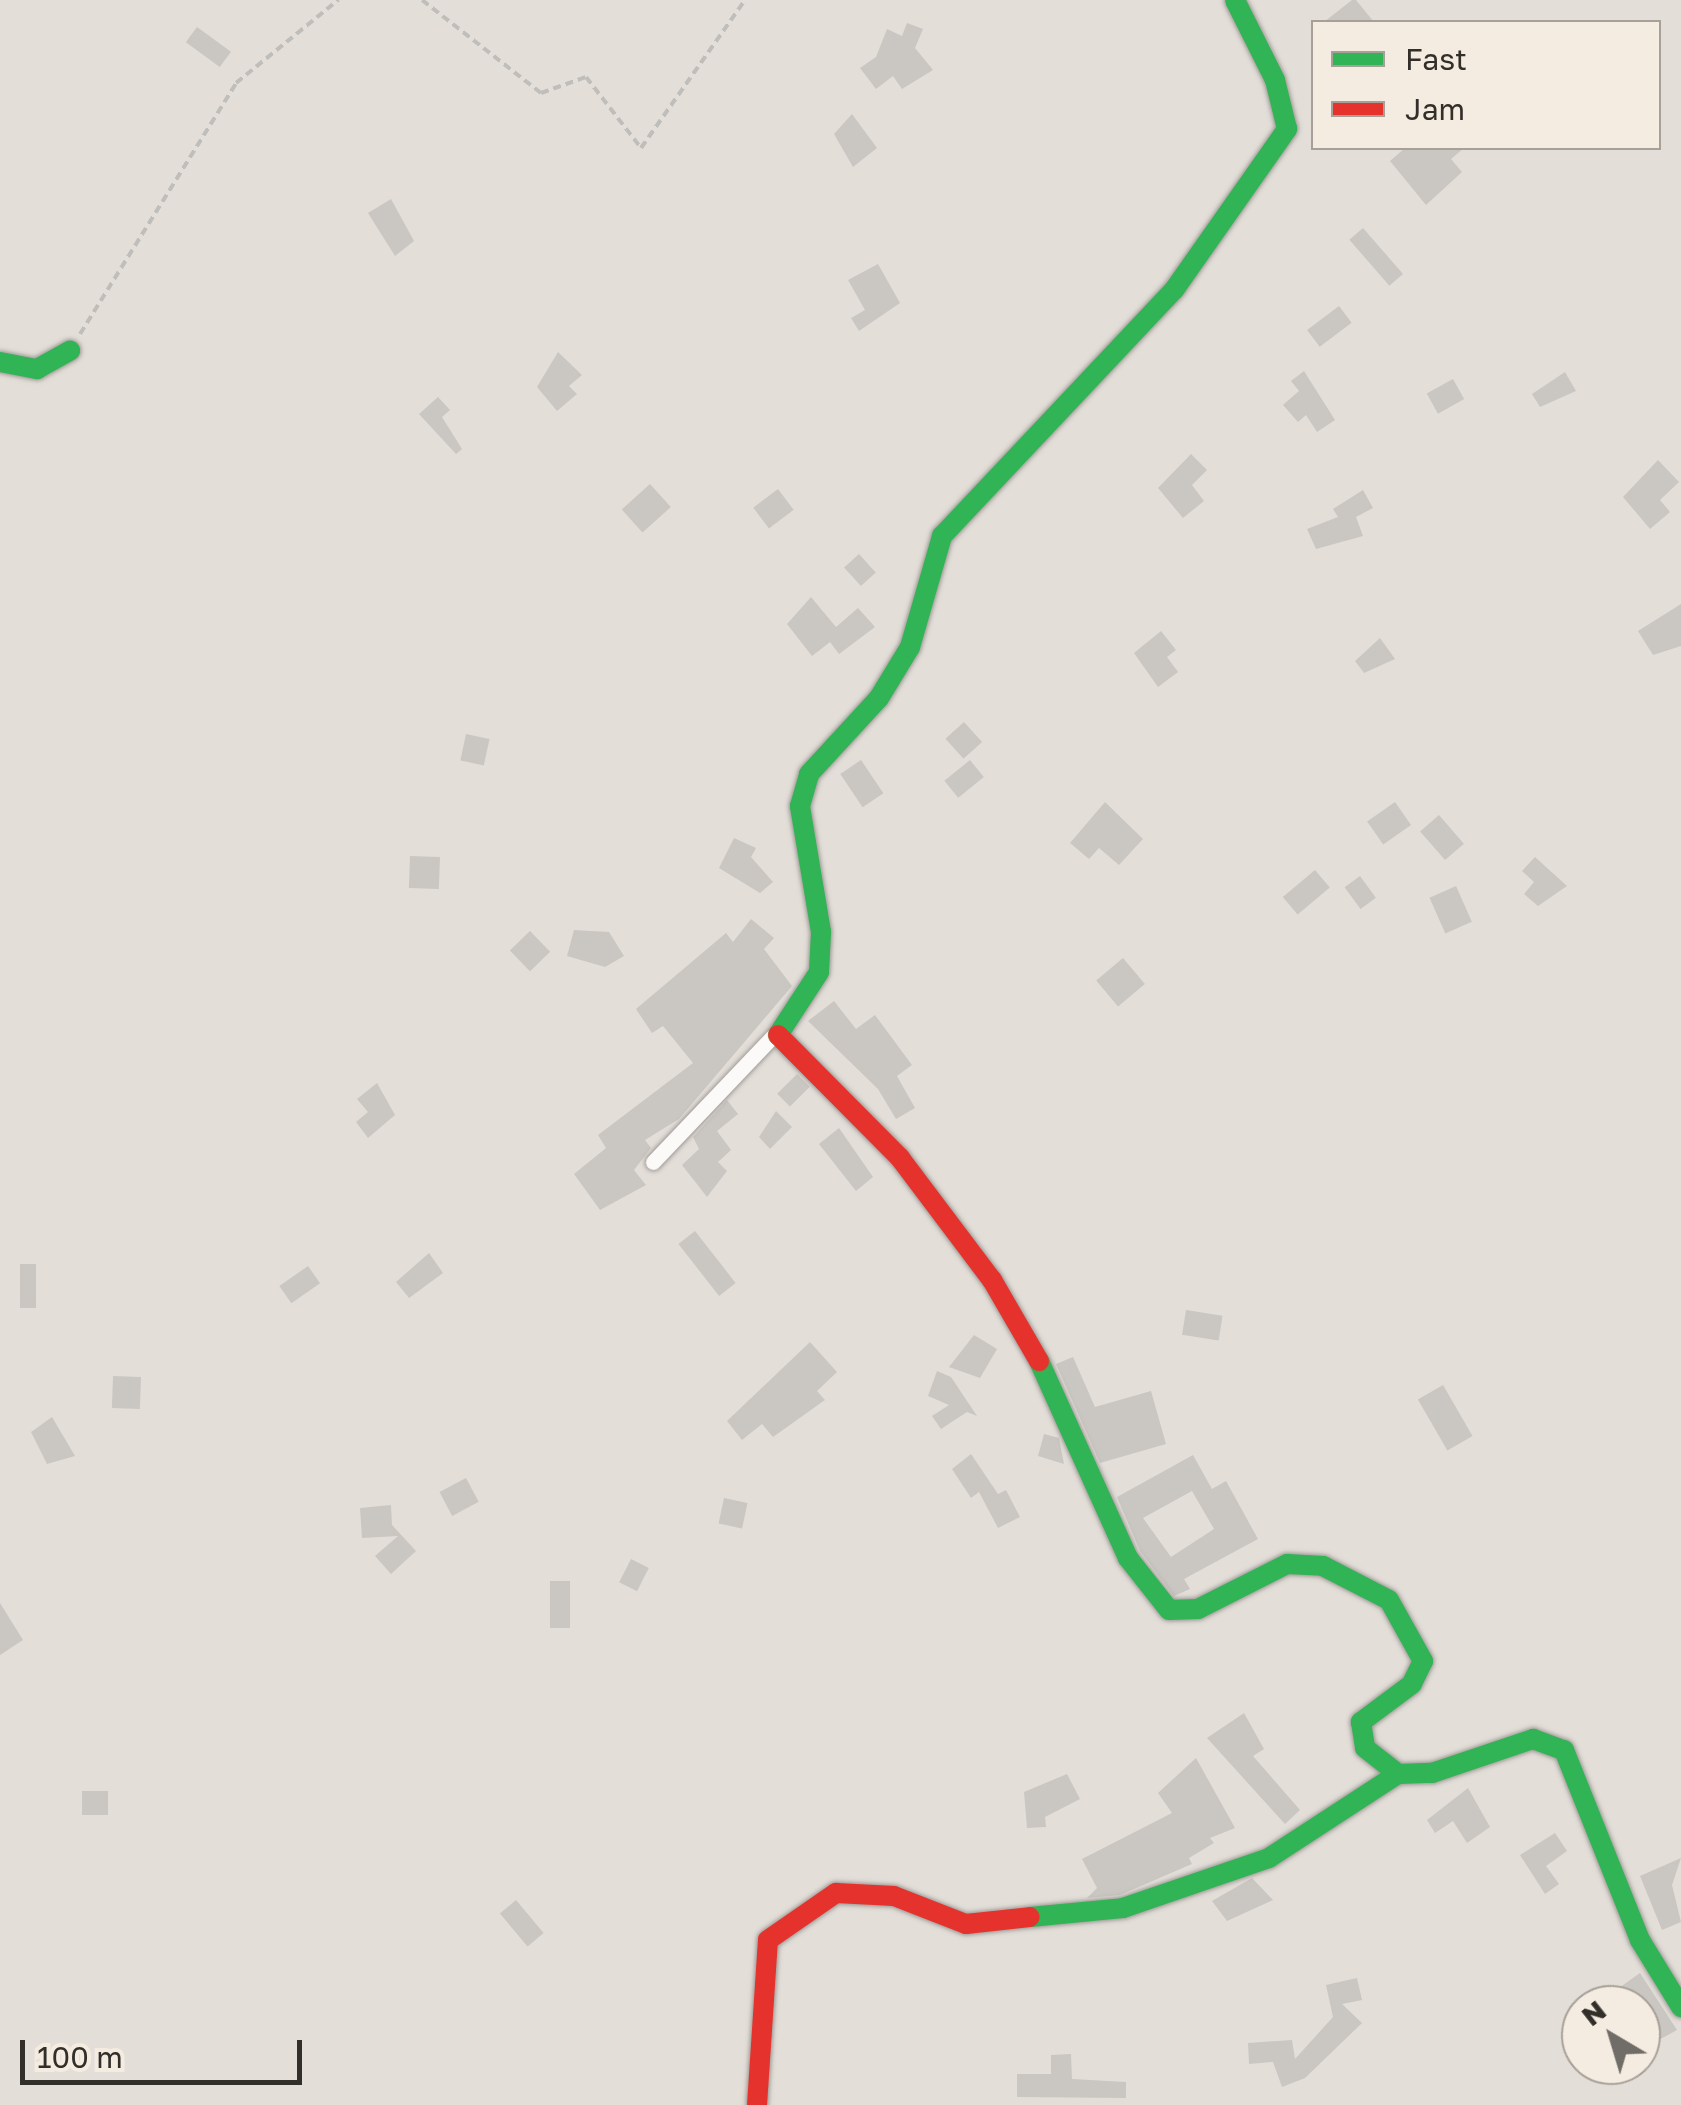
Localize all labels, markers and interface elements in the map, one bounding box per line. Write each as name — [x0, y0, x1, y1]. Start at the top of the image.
legend — [1311, 20, 1661, 150]
text: Fast — [1405, 41, 1467, 77]
text: Jam — [1405, 91, 1465, 127]
north arrow — [1561, 1985, 1661, 2085]
text: N — [1575, 1993, 1612, 2032]
scale bar — [25, 2020, 308, 2082]
text: 100 m — [37, 2039, 123, 2075]

